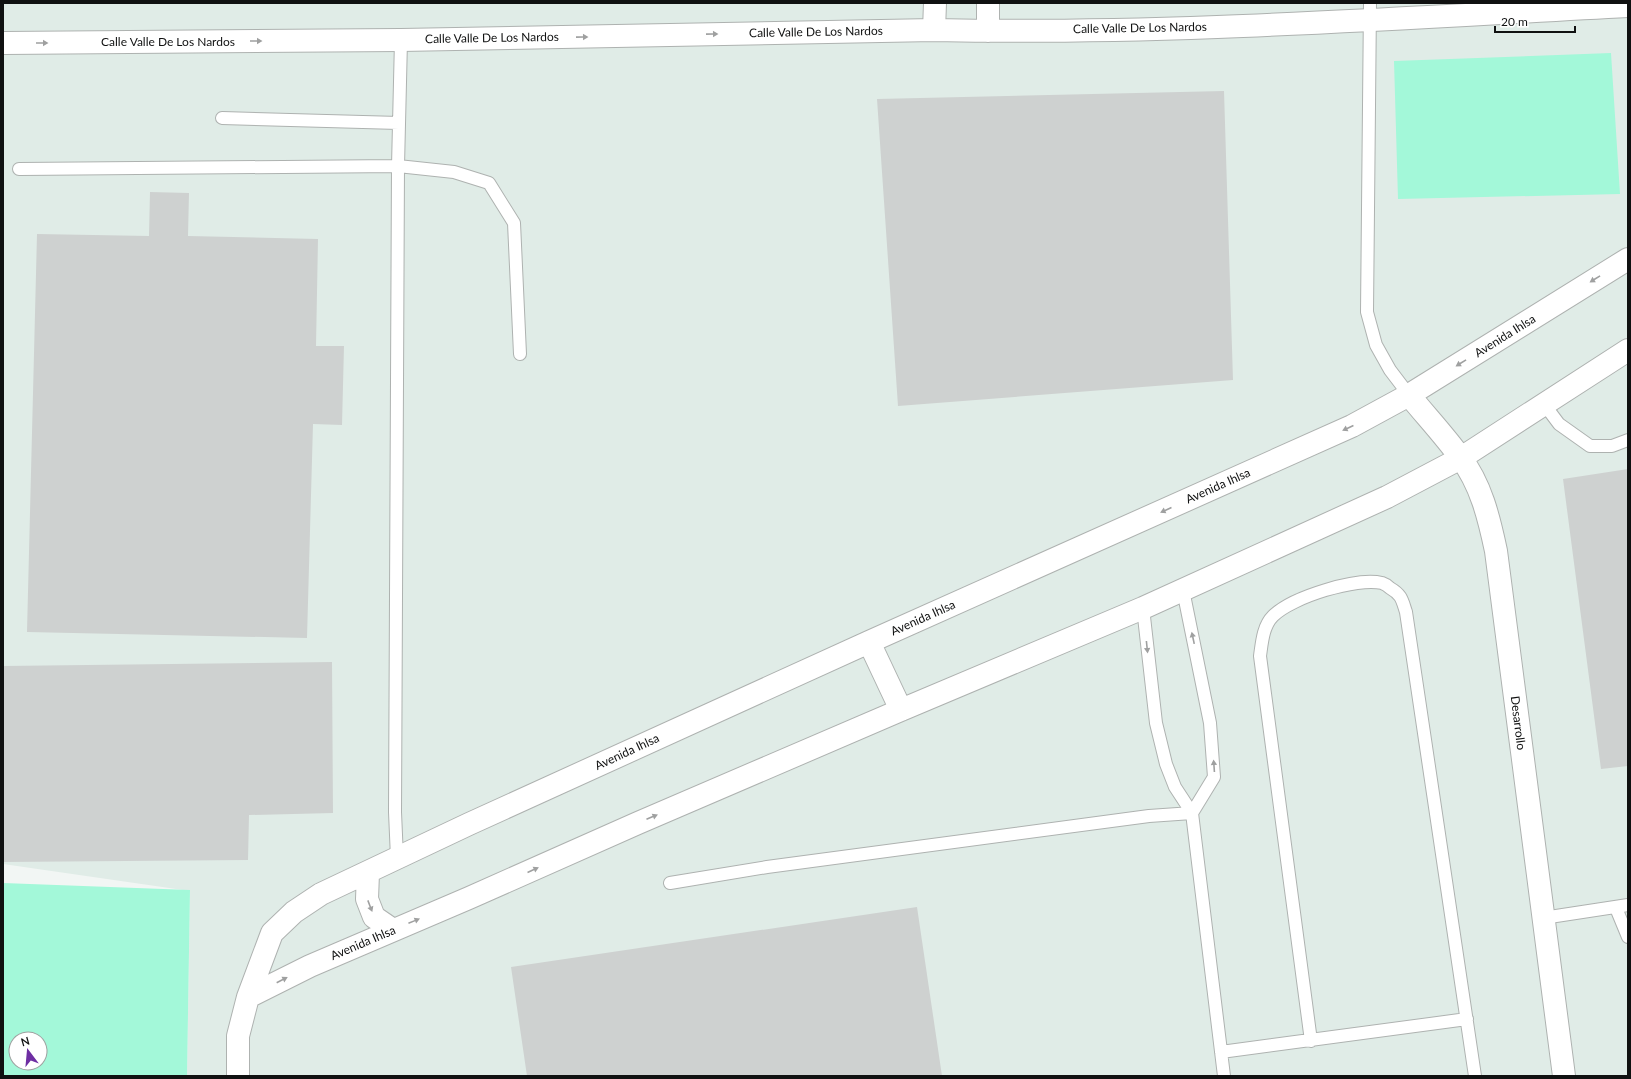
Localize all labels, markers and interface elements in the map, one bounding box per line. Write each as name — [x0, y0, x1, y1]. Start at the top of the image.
scale bar — [1495, 8, 1575, 34]
text: 20 m — [1501, 14, 1528, 29]
street label: Calle Valle De Los Nardos — [1073, 19, 1207, 36]
street label: Calle Valle De Los Nardos — [749, 23, 883, 40]
street label: Calle Valle De Los Nardos — [425, 29, 559, 46]
one-way arrow — [706, 31, 719, 37]
one-way arrow — [576, 33, 588, 40]
street label: Calle Valle De Los Nardos — [101, 34, 235, 49]
one-way arrow — [250, 38, 263, 44]
one-way arrow — [36, 39, 48, 46]
one-way arrow — [1589, 276, 1601, 283]
street label: Avenida Ihlsa — [1471, 311, 1538, 360]
one-way arrow — [1456, 359, 1466, 367]
one-way arrow — [1343, 425, 1354, 431]
street label: Avenida Ihlsa — [1183, 465, 1253, 506]
one-way arrow — [1159, 507, 1171, 513]
street label: Avenida Ihlsa — [888, 597, 958, 638]
one-way arrow — [1189, 632, 1195, 644]
one-way arrow — [1144, 641, 1150, 653]
street label: Desarrollo — [1508, 695, 1529, 751]
street label: Avenida Ihlsa — [592, 730, 661, 773]
one-way arrow — [1210, 760, 1217, 772]
one-way arrow — [647, 814, 658, 820]
one-way arrow — [528, 867, 539, 873]
one-way arrow — [368, 901, 374, 913]
one-way arrow — [408, 918, 420, 925]
street label: Avenida Ihlsa — [328, 922, 398, 963]
one-way arrow — [277, 976, 288, 983]
north arrow — [8, 1031, 48, 1071]
text: N — [19, 1033, 31, 1048]

